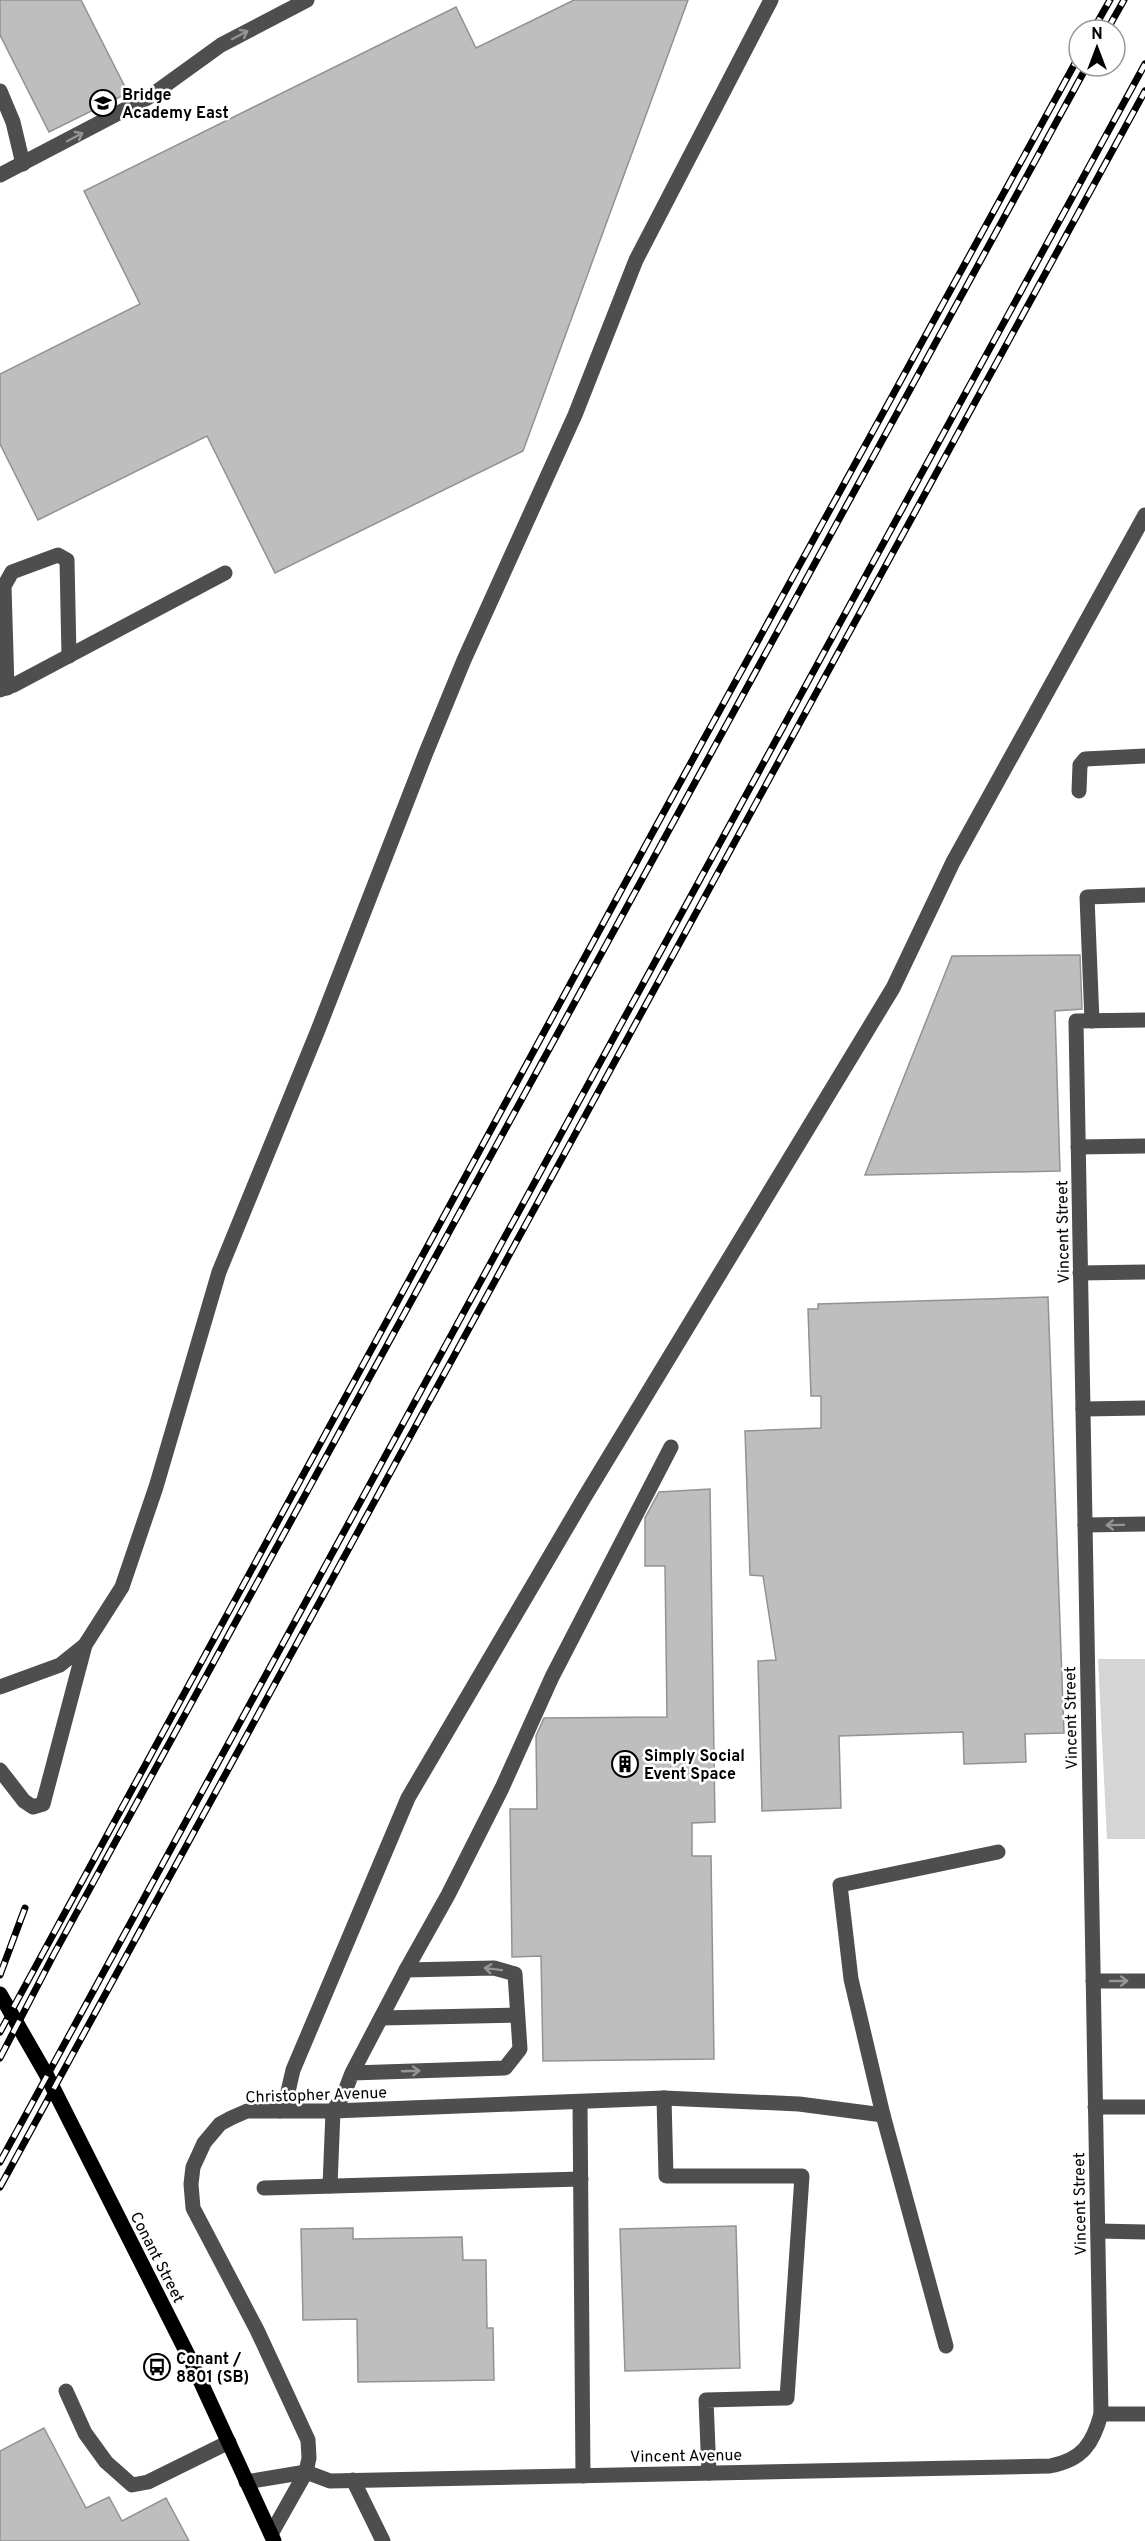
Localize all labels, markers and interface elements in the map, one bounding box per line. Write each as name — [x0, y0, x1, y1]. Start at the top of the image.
north arrow — [1067, 18, 1127, 78]
text: N — [1091, 25, 1103, 45]
one-way arrow — [231, 29, 249, 40]
place label: Bridge Academy East — [122, 86, 229, 124]
school or university icon: Bridge Academy East — [88, 88, 118, 118]
one-way arrow — [65, 131, 83, 142]
street label: Vincent Street — [1053, 1180, 1075, 1284]
one-way arrow — [1105, 1519, 1125, 1531]
street label: Vincent Street — [1061, 1666, 1083, 1770]
place label: Simply Social Event Space — [644, 1747, 745, 1785]
building icon: Simply Social Event Space — [610, 1749, 640, 1779]
one-way arrow — [483, 1963, 503, 1974]
one-way arrow — [1108, 1975, 1128, 1987]
one-way arrow — [400, 2065, 420, 2077]
street label: Christopher Avenue — [245, 2084, 387, 2108]
street label: Vincent Street — [1070, 2152, 1092, 2256]
street label: Conant Street — [125, 2209, 188, 2307]
place label: Conant / 8801 (SB) — [176, 2350, 249, 2388]
bus stop icon: Conant / 8801 (SB) — [142, 2352, 172, 2382]
street label: Vincent Avenue — [630, 2446, 742, 2468]

